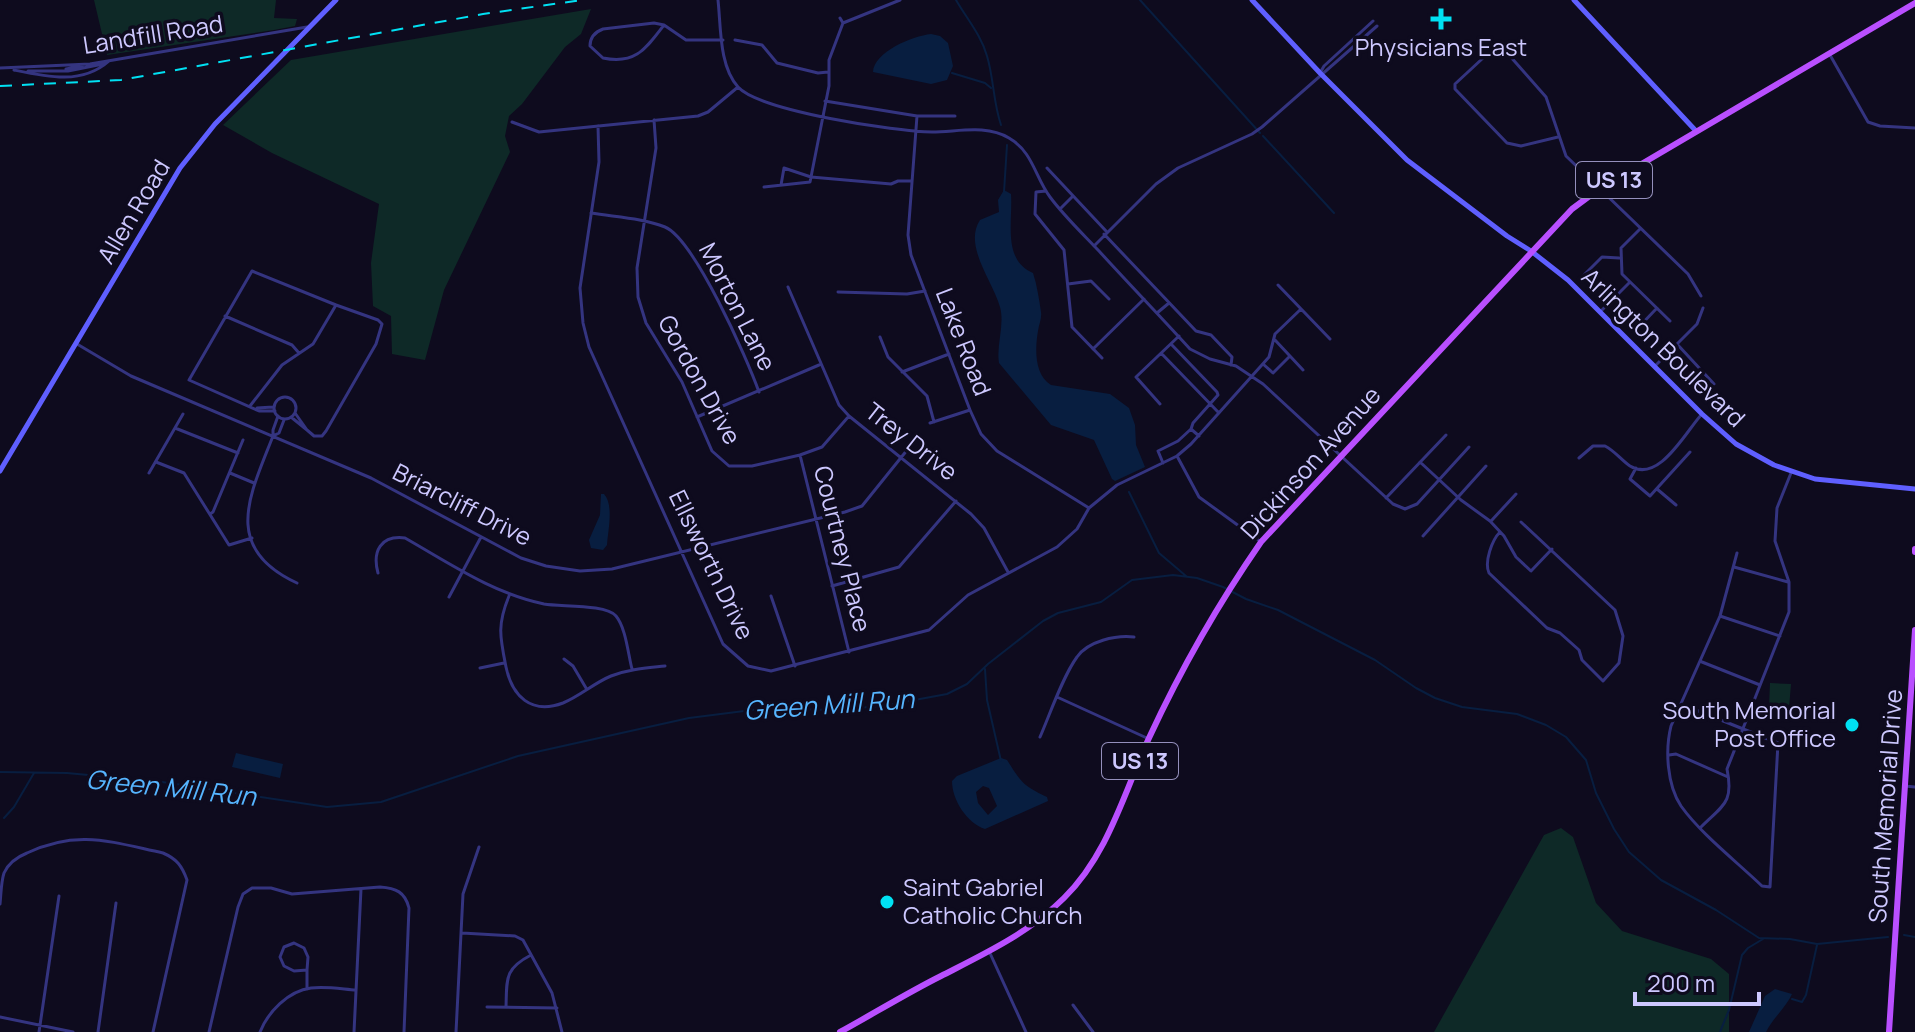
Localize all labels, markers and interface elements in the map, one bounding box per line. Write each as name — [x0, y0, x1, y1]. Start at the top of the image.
street label: Landfill Road — [80, 6, 225, 61]
marker: Physicians East — [1430, 8, 1452, 30]
place label: Physicians East — [1355, 30, 1527, 63]
street label: Allen Road — [89, 153, 177, 269]
road number: US 13 — [1576, 162, 1652, 198]
street label: Morton Lane — [692, 237, 785, 376]
street label: Arlington Boulevard — [1575, 260, 1753, 434]
street label: Lake Road — [929, 283, 1000, 400]
street label: Gordon Drive — [651, 309, 749, 450]
street label: Dickinson Avenue — [1232, 379, 1387, 545]
street label: Trey Drive — [859, 394, 965, 487]
street label: Briarcliff Drive — [388, 455, 538, 553]
street label: Courtney Place — [807, 462, 880, 635]
street label: Ellsworth Drive — [662, 484, 763, 645]
water label: Green Mill Run — [743, 680, 917, 728]
street label: South Memorial Drive — [1860, 688, 1909, 924]
place label: South Memorial Post Office — [1663, 693, 1836, 754]
marker: South Memorial Post Office — [1843, 716, 1861, 734]
road number: US 13 — [1102, 743, 1178, 779]
water label: Green Mill Run — [84, 760, 259, 814]
place label: Saint Gabriel Catholic Church — [903, 870, 1083, 931]
marker: Saint Gabriel Catholic Church — [878, 893, 896, 911]
scale bar — [1635, 956, 1759, 1006]
text: 200 m — [1647, 966, 1715, 999]

